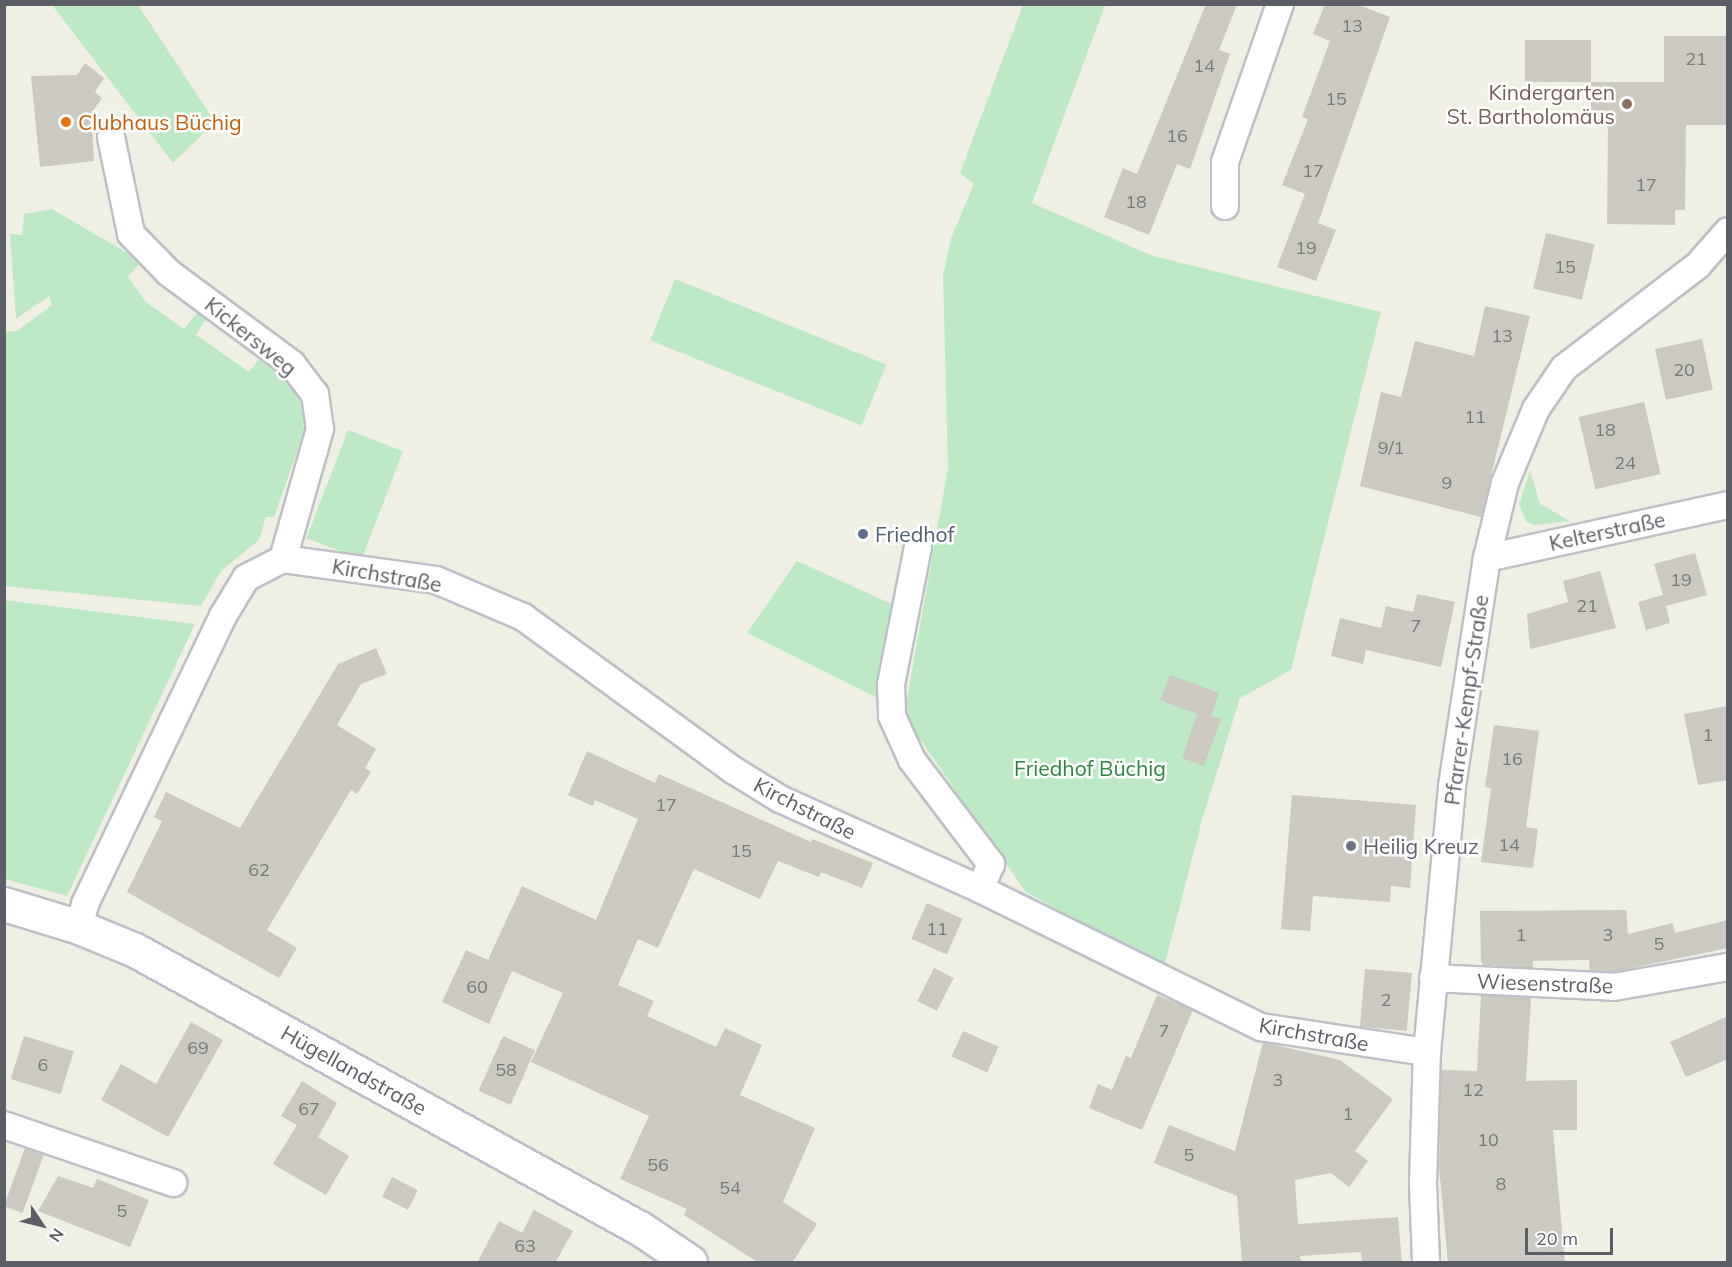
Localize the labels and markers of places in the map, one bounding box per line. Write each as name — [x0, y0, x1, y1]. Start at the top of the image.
place label: Kindergarten St. Bartholomäus — [1447, 79, 1615, 129]
marker: Kindergarten St. Bartholomäus — [1620, 97, 1634, 111]
place label: Clubhaus Büchig — [78, 109, 242, 135]
marker: Clubhaus Büchig — [59, 115, 73, 129]
place label: Friedhof — [875, 521, 955, 547]
marker: Friedhof — [856, 527, 870, 541]
place label: Heilig Kreuz — [1363, 833, 1479, 859]
marker: Heilig Kreuz — [1344, 839, 1358, 853]

